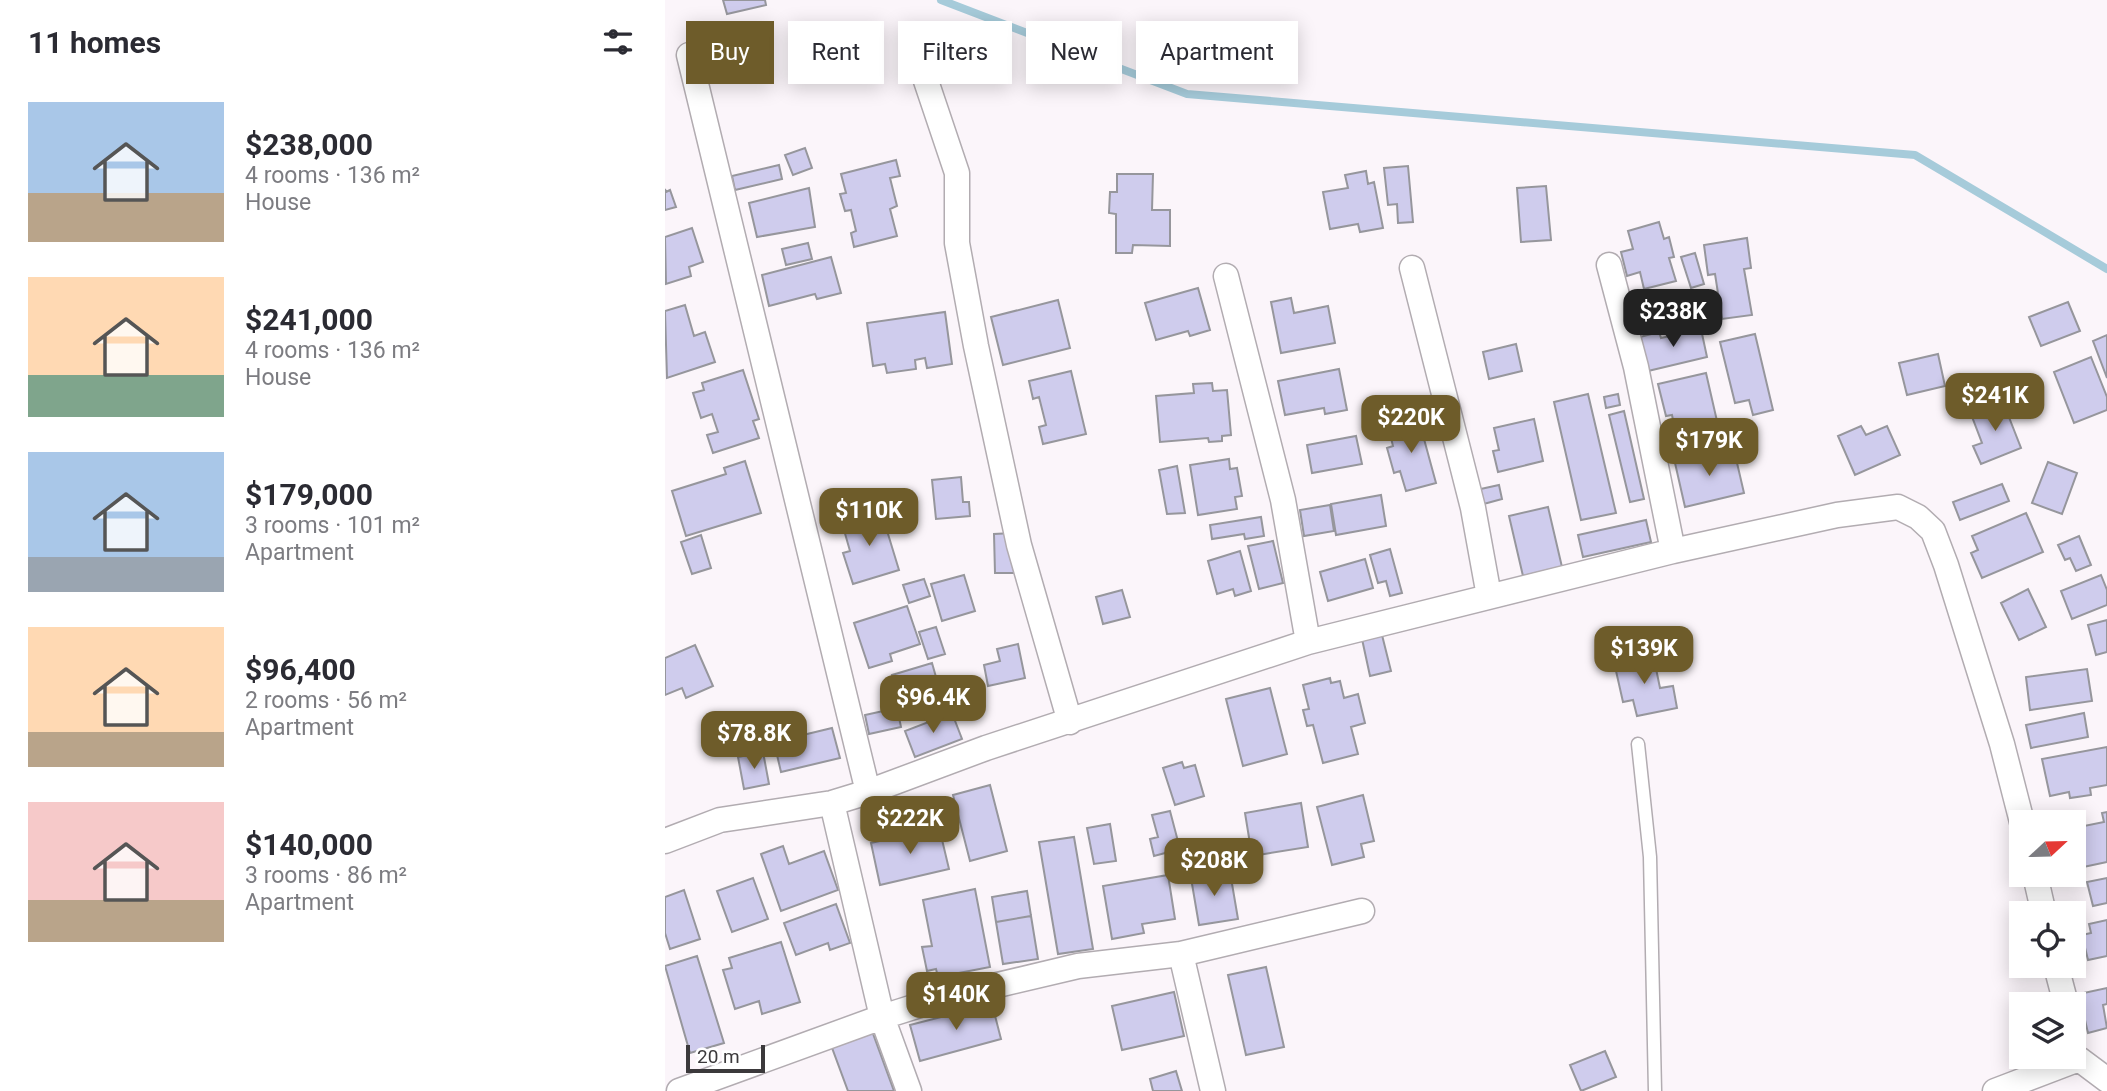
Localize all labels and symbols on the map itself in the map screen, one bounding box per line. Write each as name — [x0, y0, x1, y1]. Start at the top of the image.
pin: $238K — [1624, 290, 1722, 349]
pin: $241K — [1946, 374, 2044, 433]
pin: $220K — [1362, 396, 1460, 455]
pin: $179K — [1660, 419, 1758, 478]
pin: $110K — [820, 489, 918, 548]
pin: $139K — [1595, 626, 1693, 686]
pin: $96.4K — [876, 676, 990, 735]
pin: $78.8K — [697, 712, 811, 771]
pin: $222K — [861, 796, 959, 856]
north arrow — [2009, 810, 2086, 887]
pin: $208K — [1165, 838, 1263, 898]
pin: $140K — [907, 972, 1005, 1032]
scale bar — [686, 1042, 765, 1074]

